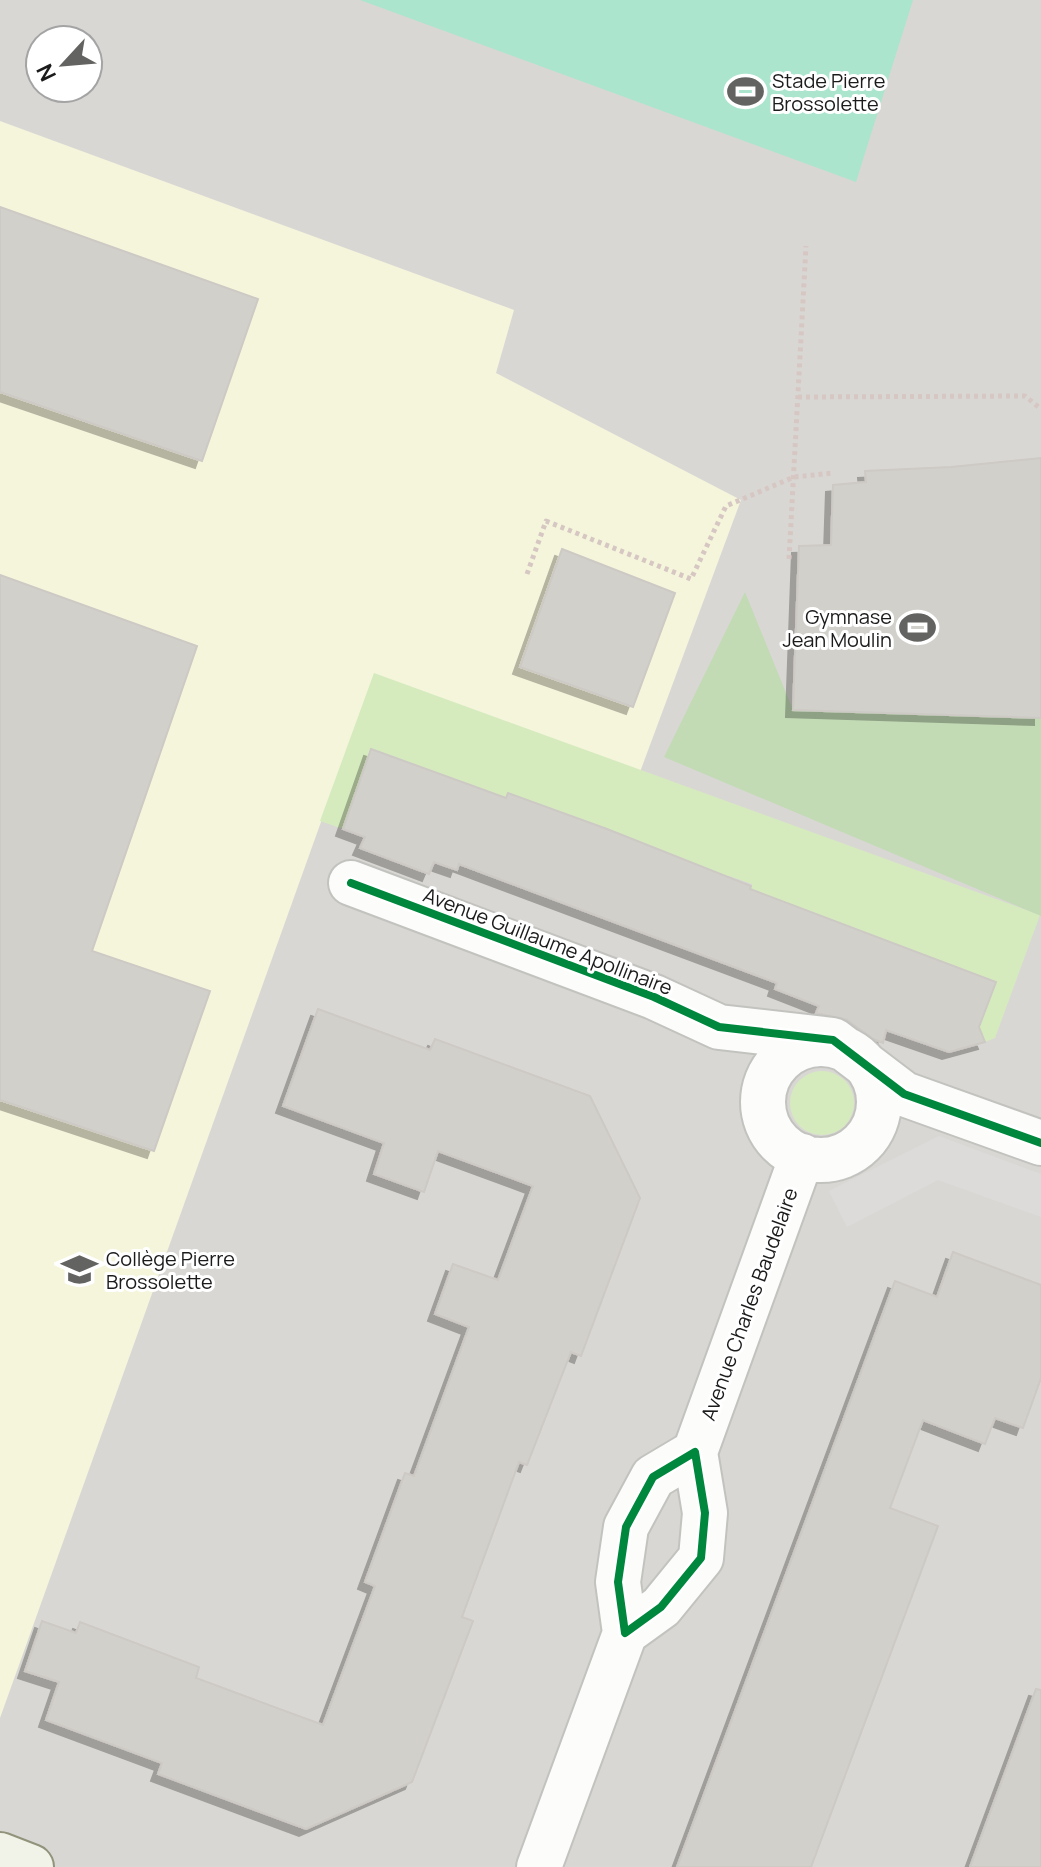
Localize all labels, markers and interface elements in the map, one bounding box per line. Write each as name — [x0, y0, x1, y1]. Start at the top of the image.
north arrow — [24, 24, 104, 104]
text: N — [29, 59, 63, 86]
place label: Stade Pierre Brossolette — [772, 67, 885, 117]
sports icon: Stade Pierre Brossolette — [727, 72, 765, 110]
place label: Gymnase Jean Moulin — [783, 603, 892, 653]
sports icon: Gymnase Jean Moulin — [899, 609, 937, 647]
street label: Avenue Guillaume Apollinaire — [420, 881, 676, 1001]
street label: Avenue Charles Baudelaire — [694, 1184, 804, 1424]
place label: Collège Pierre Brossolette — [106, 1245, 235, 1295]
school or university icon: Collège Pierre Brossolette — [61, 1251, 99, 1289]

